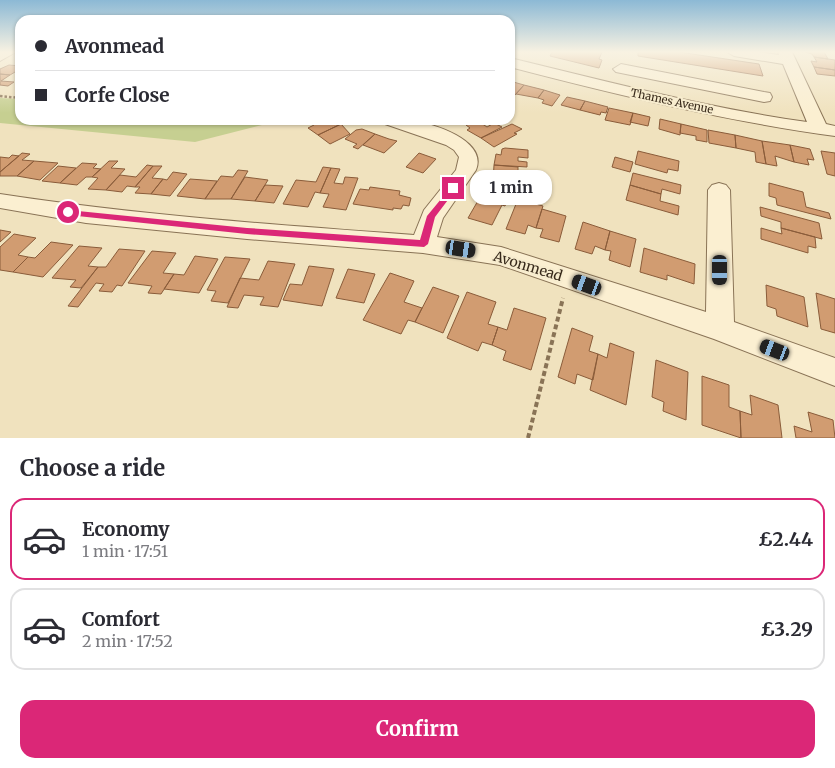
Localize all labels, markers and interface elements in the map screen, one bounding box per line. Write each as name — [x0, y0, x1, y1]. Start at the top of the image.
text: Avonmead — [65, 34, 164, 58]
text: Corfe Close — [65, 83, 170, 107]
street label: Thames Avenue — [629, 85, 715, 117]
callout: 1 min — [470, 170, 553, 206]
route end — [442, 177, 464, 199]
text: 1 min — [489, 177, 533, 197]
route start — [57, 201, 79, 223]
car — [445, 239, 476, 259]
street label: Avonmead — [490, 247, 565, 285]
car — [712, 255, 727, 285]
car — [570, 273, 603, 297]
car — [758, 338, 791, 362]
text: Choose a ride — [20, 454, 165, 482]
icon: car — [22, 517, 67, 562]
text: Economy — [82, 517, 170, 541]
text: £2.44 — [758, 527, 813, 551]
text: 1 min · 17:51 — [82, 541, 168, 561]
icon: car — [22, 607, 67, 652]
text: Comfort — [82, 607, 160, 631]
text: £3.29 — [760, 617, 813, 641]
text: 2 min · 17:52 — [82, 631, 173, 651]
button: Confirm — [20, 700, 815, 758]

